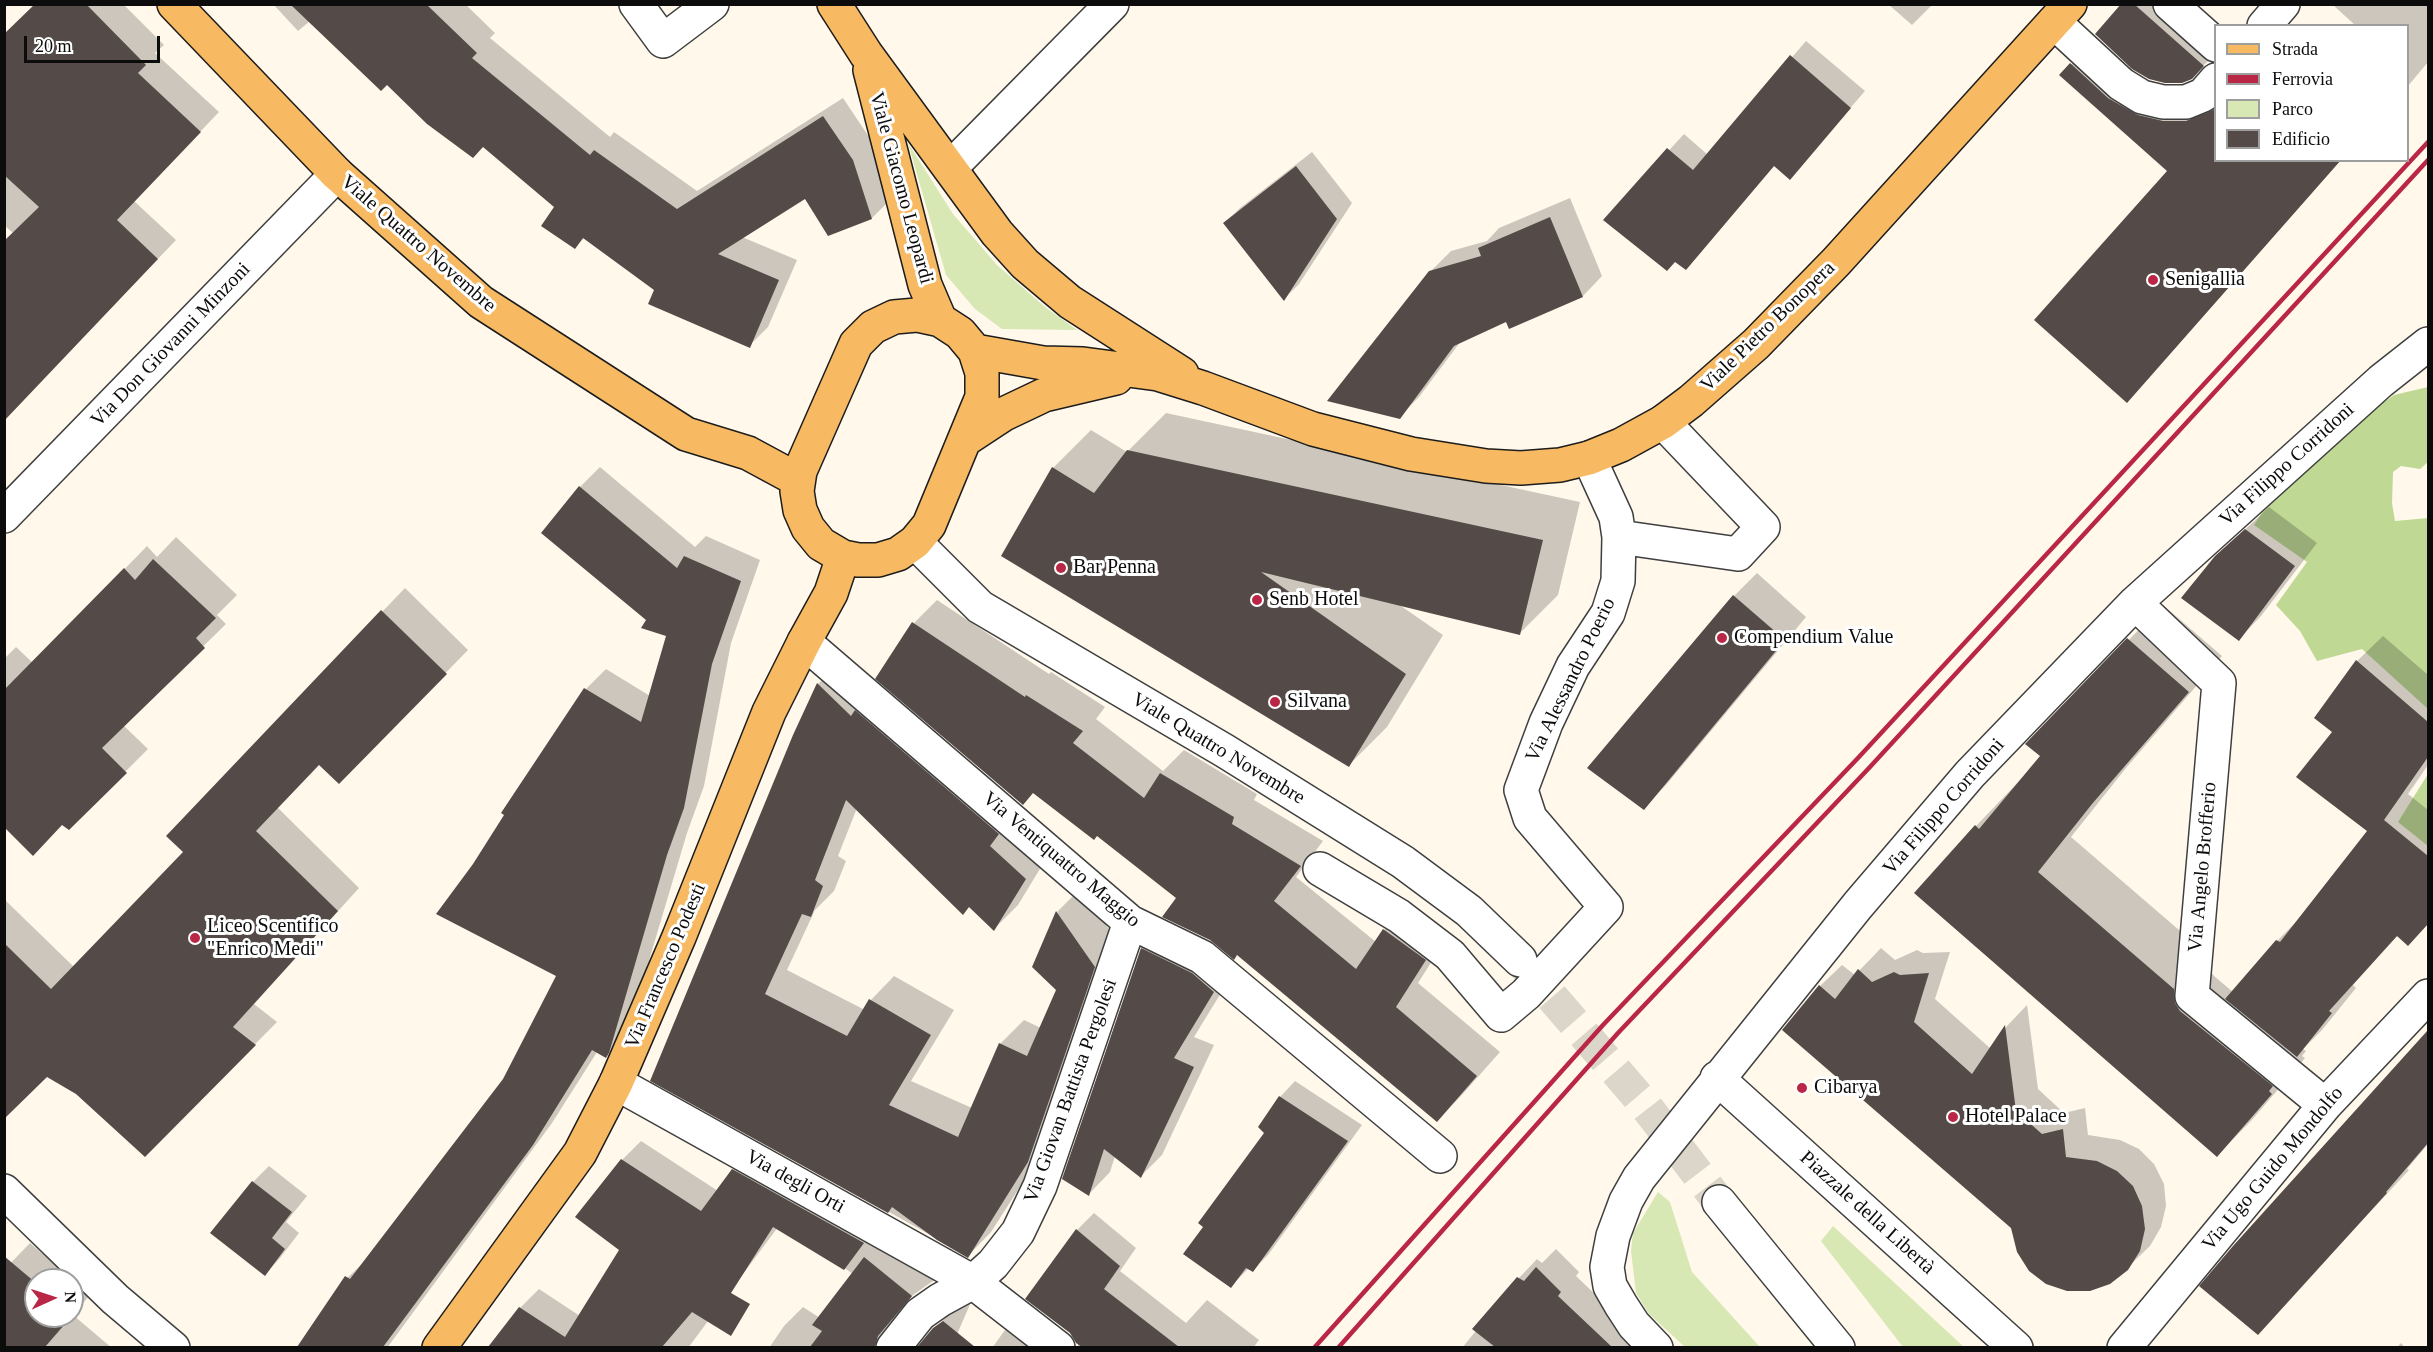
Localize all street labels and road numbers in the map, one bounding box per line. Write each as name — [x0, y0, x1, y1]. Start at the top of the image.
street label: Viale Giacomo Leopardi — [864, 89, 938, 287]
street label: Viale Quattro Novembre — [336, 170, 500, 318]
street label: Viale Pietro Bonopera — [1696, 257, 1840, 397]
street label: Via Don Giovanni Minzoni — [86, 258, 256, 432]
street label: Via Filippo Corridoni — [2215, 398, 2359, 532]
street label: Via Alessandro Poerio — [1521, 594, 1621, 766]
street label: Viale Quattro Novembre — [1127, 688, 1309, 810]
street label: Via Filippo Corridoni — [1878, 734, 2010, 880]
street label: Via Angelo Brofferio — [2184, 781, 2222, 953]
street label: Via Ventiquattro Maggio — [977, 787, 1145, 933]
street label: Via Francesco Podesti — [620, 880, 712, 1052]
street label: Via Giovan Battista Pergolesi — [1019, 976, 1123, 1206]
street label: Via Ugo Guido Mondolfo — [2197, 1082, 2349, 1256]
street label: Via degli Orti — [741, 1145, 849, 1219]
street label: Piazzale della Libertà — [1795, 1146, 1939, 1280]

